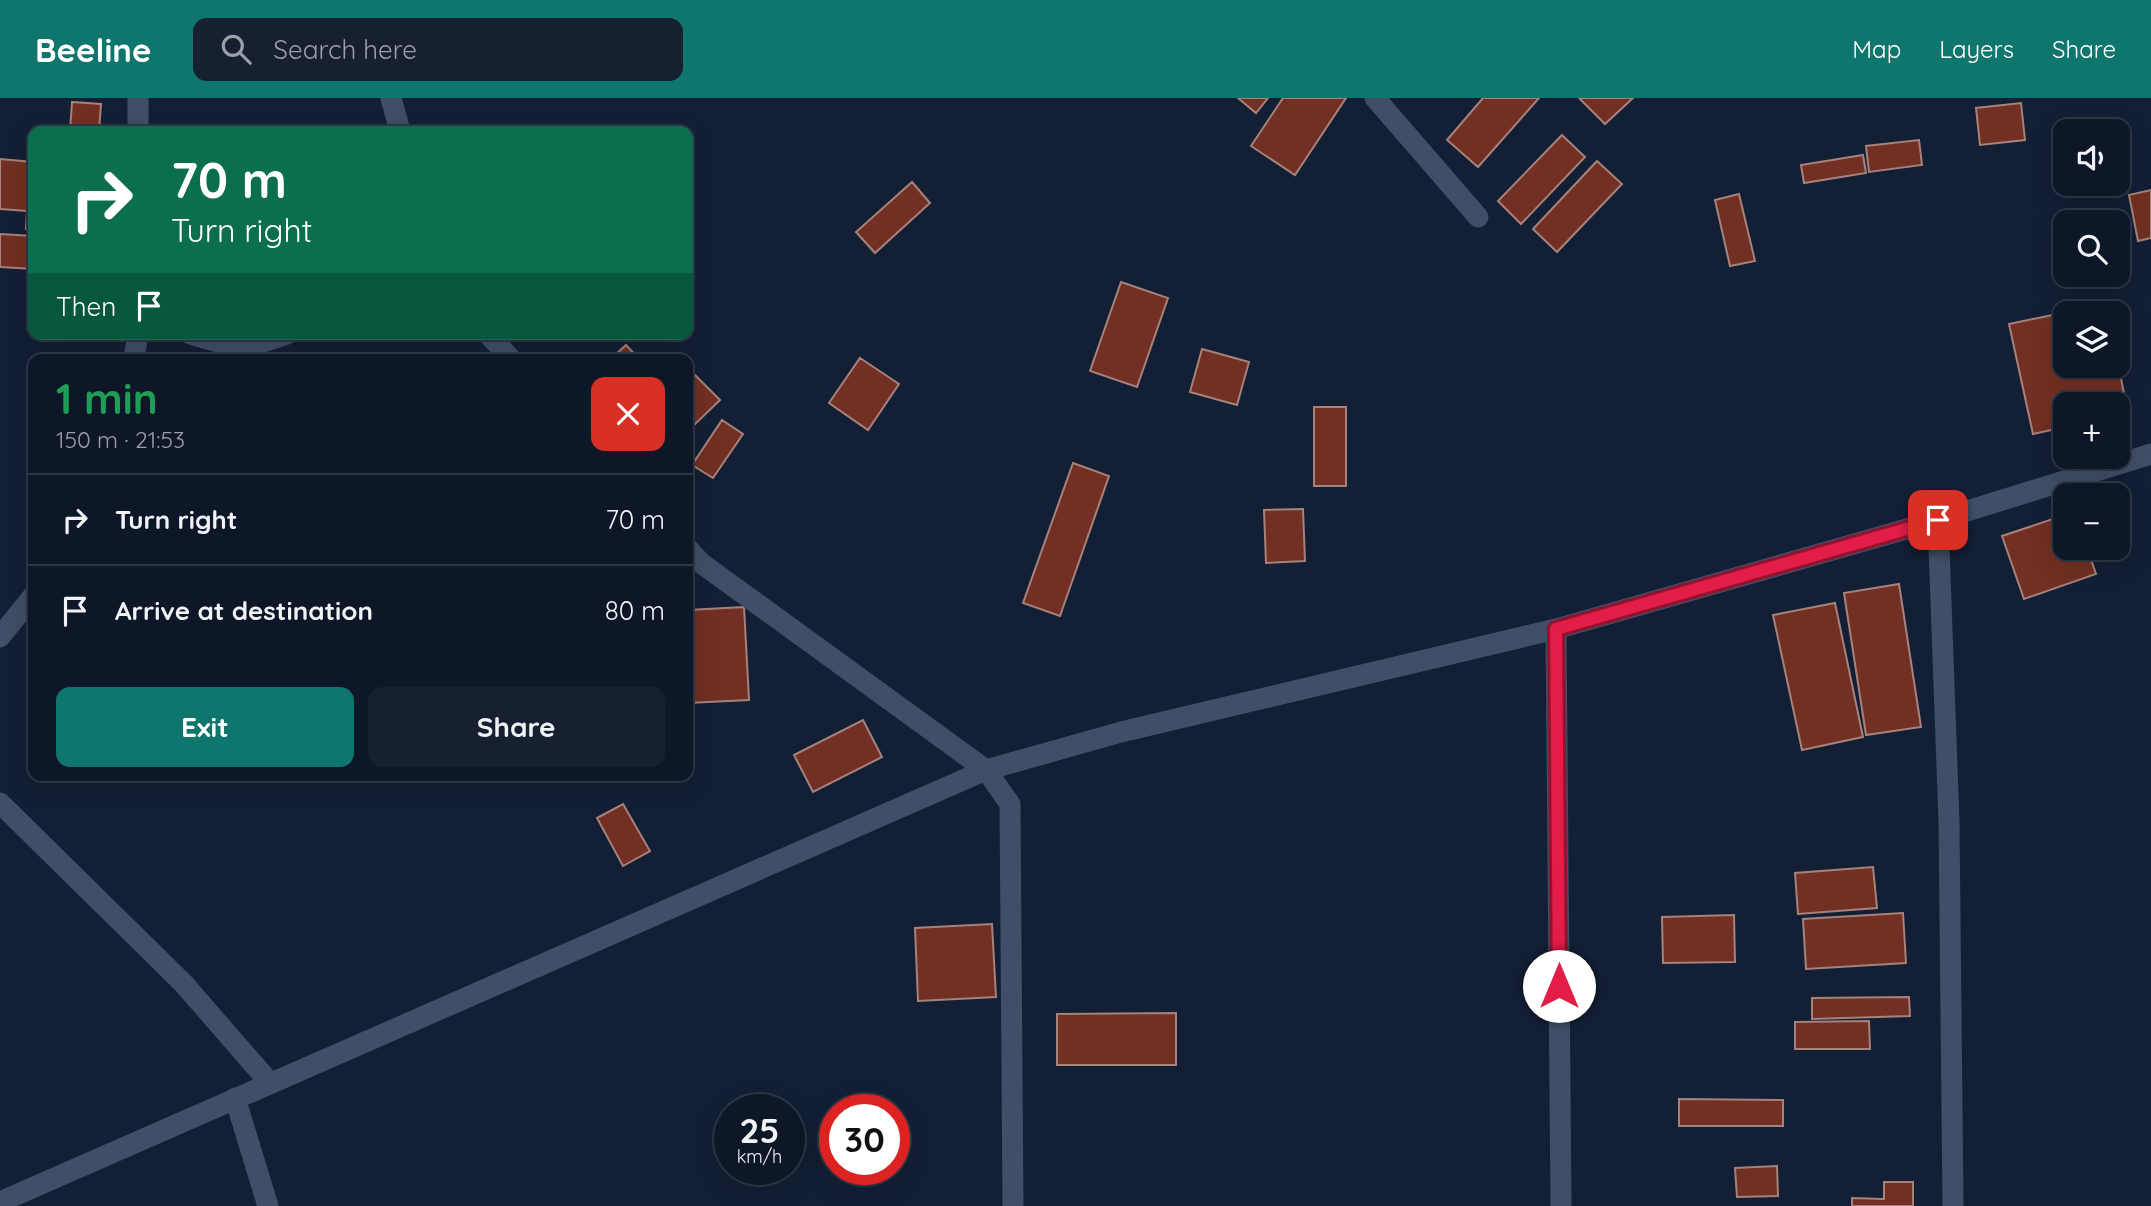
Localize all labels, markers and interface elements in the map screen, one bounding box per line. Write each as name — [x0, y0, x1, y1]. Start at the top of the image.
search box — [193, 18, 683, 81]
text: Beeline — [35, 29, 151, 70]
icon: search — [217, 30, 255, 68]
text: Search here — [273, 33, 417, 66]
text: Map — [1852, 34, 1901, 64]
text: Layers — [1939, 34, 2014, 64]
text: Share — [2052, 34, 2116, 64]
map controls — [2053, 119, 2130, 560]
button: sound — [2053, 119, 2130, 196]
text: 70 m — [171, 149, 287, 210]
icon: right — [56, 154, 147, 245]
text: Turn right — [171, 210, 312, 250]
button: search — [2053, 210, 2130, 287]
icon: arrive — [130, 287, 168, 325]
text: Then — [56, 290, 116, 323]
button: layers — [2053, 301, 2130, 378]
text: 1 min — [56, 372, 158, 425]
button: close — [591, 377, 665, 451]
button: + — [2053, 392, 2130, 469]
text: 150 m · 21:53 — [56, 425, 185, 454]
button: − — [2053, 483, 2130, 560]
pin — [1908, 490, 1968, 550]
icon: right — [56, 501, 94, 539]
icon: arrive — [1919, 501, 1957, 539]
text: Turn right — [115, 503, 237, 536]
text: 70 m — [605, 503, 665, 536]
icon: arrive — [56, 592, 94, 630]
text: Arrive at destination — [115, 594, 373, 627]
text: 80 m — [605, 594, 665, 627]
button: Exit — [56, 687, 354, 767]
button: Share — [368, 687, 665, 767]
position arrow — [1522, 949, 1596, 1023]
speed limit sign: 30 — [819, 1094, 910, 1185]
text: 25 — [739, 1108, 780, 1152]
text: km/h — [737, 1145, 782, 1168]

